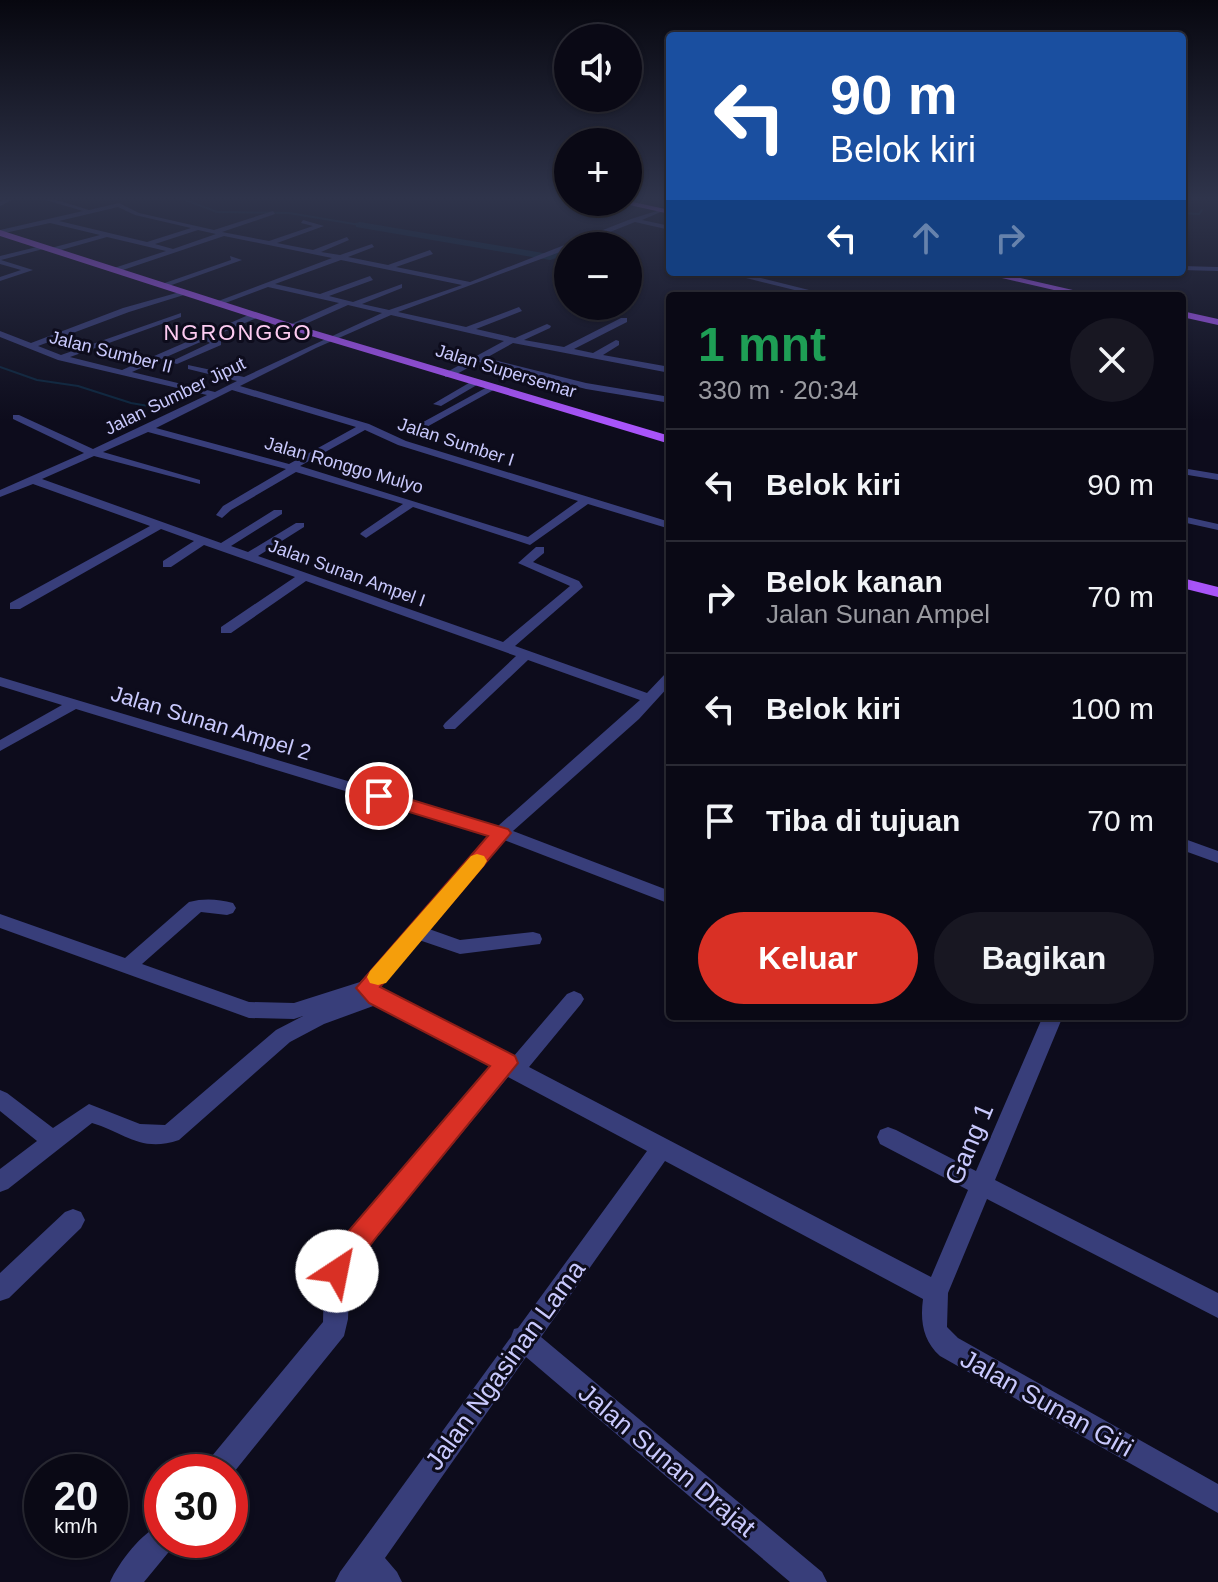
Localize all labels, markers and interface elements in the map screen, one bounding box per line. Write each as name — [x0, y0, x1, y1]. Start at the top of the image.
map controls — [554, 24, 642, 320]
button: sound — [554, 24, 642, 112]
text: 90 m — [830, 63, 958, 126]
icon: left — [698, 64, 802, 168]
button: + — [554, 128, 642, 216]
text: Belok kiri — [830, 129, 976, 170]
icon: left — [820, 216, 864, 260]
icon: ahead — [904, 216, 948, 260]
icon: right — [988, 216, 1032, 260]
button: − — [554, 232, 642, 320]
text: 1 mnt — [698, 318, 826, 371]
button: close — [1070, 318, 1154, 402]
district label: NGRONGGO — [163, 320, 313, 345]
street label: Jalan Sumber II — [47, 327, 175, 377]
street label: Jalan Supersemar — [433, 340, 579, 402]
street label: Jalan Sumber Jiput — [101, 353, 249, 439]
text: 330 m · 20:34 — [698, 375, 858, 405]
street label: Jalan Sumber I — [395, 414, 517, 470]
street label: Jalan Ronggo Mulyo — [262, 433, 426, 497]
icon: left — [698, 463, 742, 507]
text: Belok kiri — [766, 468, 901, 501]
text: 90 m — [1087, 468, 1154, 501]
street label: Jalan Sunan Ampel I — [266, 535, 428, 611]
text: Belok kanan — [766, 565, 943, 598]
icon: right — [698, 575, 742, 619]
text: 70 m — [1087, 580, 1154, 613]
text: Jalan Sunan Ampel — [766, 599, 990, 629]
street label: Jalan Sunan Ampel 2 — [108, 681, 314, 765]
icon: left — [698, 687, 742, 731]
text: Belok kiri — [766, 692, 901, 725]
text: 100 m — [1071, 692, 1154, 725]
pin — [345, 762, 413, 830]
icon: arrive — [357, 774, 401, 818]
icon: arrive — [698, 799, 742, 843]
text: Tiba di tujuan — [766, 804, 960, 837]
text: 70 m — [1087, 804, 1154, 837]
button: Keluar — [698, 912, 918, 1004]
button: Bagikan — [934, 912, 1154, 1004]
street label: Gang 1 — [939, 1099, 999, 1189]
position arrow — [295, 1229, 379, 1313]
street label: Jalan Ngasinan Lama — [419, 1254, 591, 1476]
street label: Jalan Sunan Giri — [956, 1343, 1138, 1463]
street label: Jalan Sunan Drajat — [573, 1377, 762, 1543]
speed limit sign: 30 — [144, 1454, 248, 1558]
text: 20 — [54, 1474, 98, 1518]
text: km/h — [54, 1515, 98, 1537]

